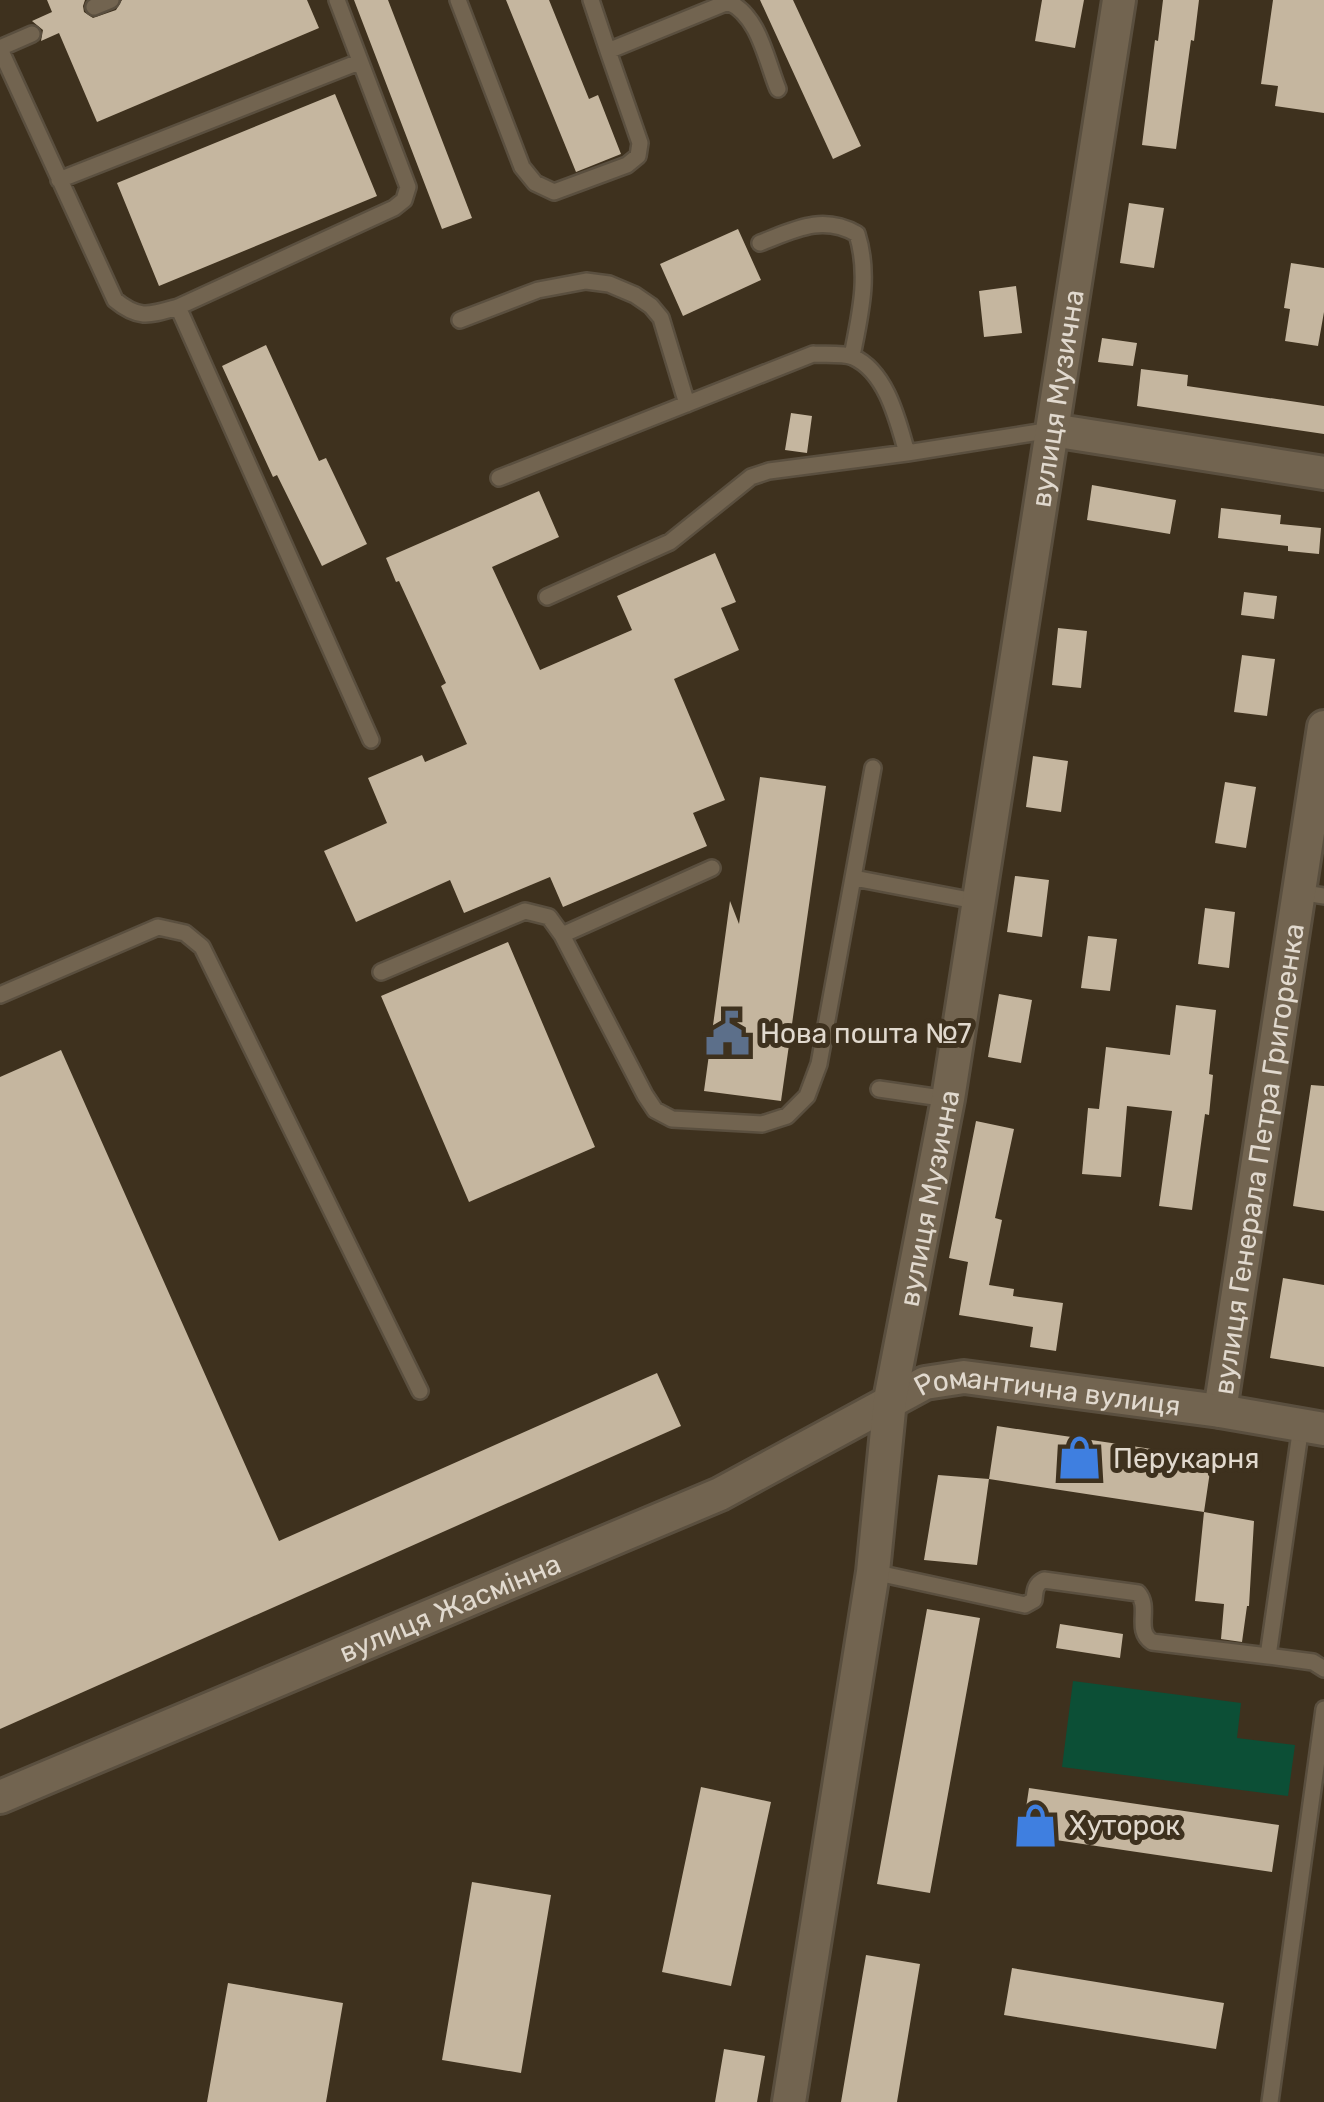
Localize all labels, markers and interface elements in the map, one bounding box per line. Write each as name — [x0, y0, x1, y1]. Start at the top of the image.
street label: вулиця Музична — [1024, 287, 1091, 510]
street label: вулиця Генерала Петра Григоренка — [1207, 921, 1311, 1397]
public building icon: Нова пошта №7 — [703, 1009, 751, 1057]
place label: Нова пошта №7 — [760, 1017, 972, 1050]
street label: вулиця Музична — [892, 1088, 966, 1309]
street label: Романтична вулиця — [908, 1361, 1182, 1423]
shop icon: Перукарня — [1056, 1434, 1104, 1482]
place label: Перукарня — [1113, 1442, 1260, 1475]
street label: вулиця Жасмінна — [334, 1547, 566, 1669]
shop icon: Хуторок — [1012, 1801, 1060, 1849]
place label: Хуторок — [1069, 1809, 1180, 1842]

